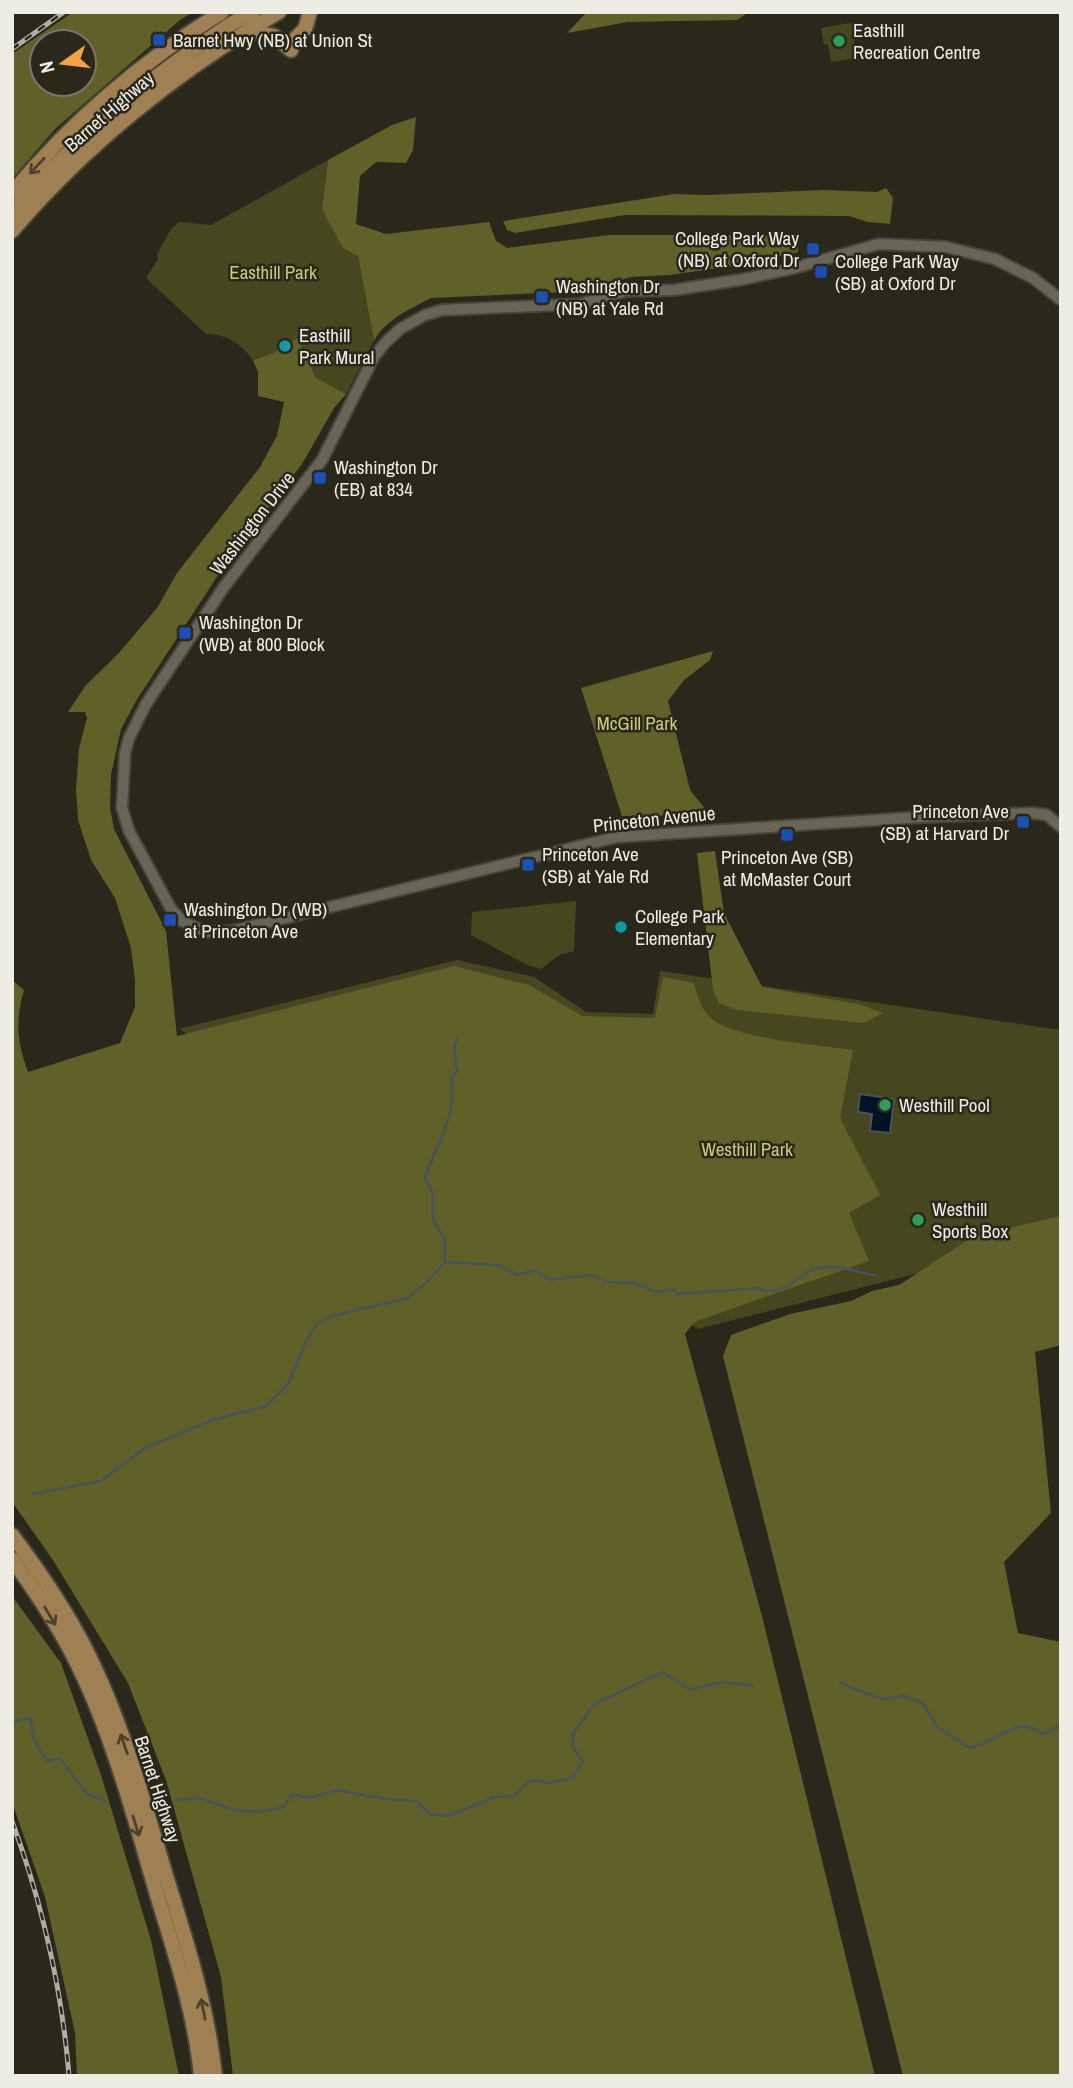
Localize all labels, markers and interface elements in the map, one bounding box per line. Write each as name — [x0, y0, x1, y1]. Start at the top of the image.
place label: Easthill Recreation Centre — [853, 17, 980, 65]
place label: Barnet Hwy (NB) at Union St — [173, 27, 373, 53]
north arrow — [28, 28, 98, 98]
marker: Barnet Hwy (NB) at Union St — [151, 32, 167, 48]
marker: Easthill Recreation Centre — [831, 33, 847, 49]
text: N — [33, 59, 60, 76]
street label: Barnet Highway — [59, 65, 160, 157]
one-way arrow — [28, 157, 45, 174]
place label: College Park Way (NB) at Oxford Dr — [675, 225, 800, 273]
marker: College Park Way (NB) at Oxford Dr — [805, 241, 821, 257]
place label: College Park Way (SB) at Oxford Dr — [835, 248, 959, 296]
park label: Easthill Park — [229, 259, 317, 285]
marker: College Park Way (SB) at Oxford Dr — [813, 264, 829, 280]
place label: Washington Dr (NB) at Yale Rd — [556, 273, 664, 321]
marker: Washington Dr (NB) at Yale Rd — [534, 289, 550, 305]
place label: Easthill Park Mural — [299, 322, 374, 370]
marker: Easthill Park Mural — [277, 338, 293, 354]
place label: Washington Dr (EB) at 834 — [334, 454, 438, 502]
street label: Washington Drive — [204, 466, 300, 580]
marker: Washington Dr (EB) at 834 — [312, 470, 328, 486]
place label: Washington Dr (WB) at 800 Block — [199, 609, 325, 657]
marker: Washington Dr (WB) at 800 Block — [177, 625, 193, 641]
park label: McGill Park — [597, 710, 677, 736]
place label: Princeton Ave (SB) at Harvard Dr — [880, 798, 1010, 846]
street label: Princeton Avenue — [592, 800, 716, 838]
marker: Princeton Ave (SB) at Harvard Dr — [1015, 814, 1031, 830]
marker: Princeton Ave (SB) at McMaster Court — [779, 827, 795, 843]
place label: Princeton Ave (SB) at Yale Rd — [542, 841, 649, 889]
place label: Princeton Ave (SB) at McMaster Court — [721, 844, 853, 892]
marker: Princeton Ave (SB) at Yale Rd — [520, 857, 536, 873]
place label: Washington Dr (WB) at Princeton Ave — [184, 896, 327, 944]
place label: College Park Elementary — [635, 903, 724, 951]
marker: Washington Dr (WB) at Princeton Ave — [162, 912, 178, 928]
marker: College Park Elementary — [613, 919, 629, 935]
place label: Westhill Pool — [899, 1092, 990, 1118]
marker: Westhill Pool — [877, 1097, 893, 1113]
park label: Westhill Park — [701, 1136, 793, 1162]
place label: Westhill Sports Box — [932, 1196, 1008, 1244]
marker: Westhill Sports Box — [910, 1212, 926, 1228]
one-way arrow — [44, 1605, 58, 1625]
street label: Barnet Highway — [129, 1732, 188, 1846]
one-way arrow — [117, 1733, 129, 1755]
one-way arrow — [131, 1814, 144, 1836]
one-way arrow — [196, 1998, 209, 2021]

